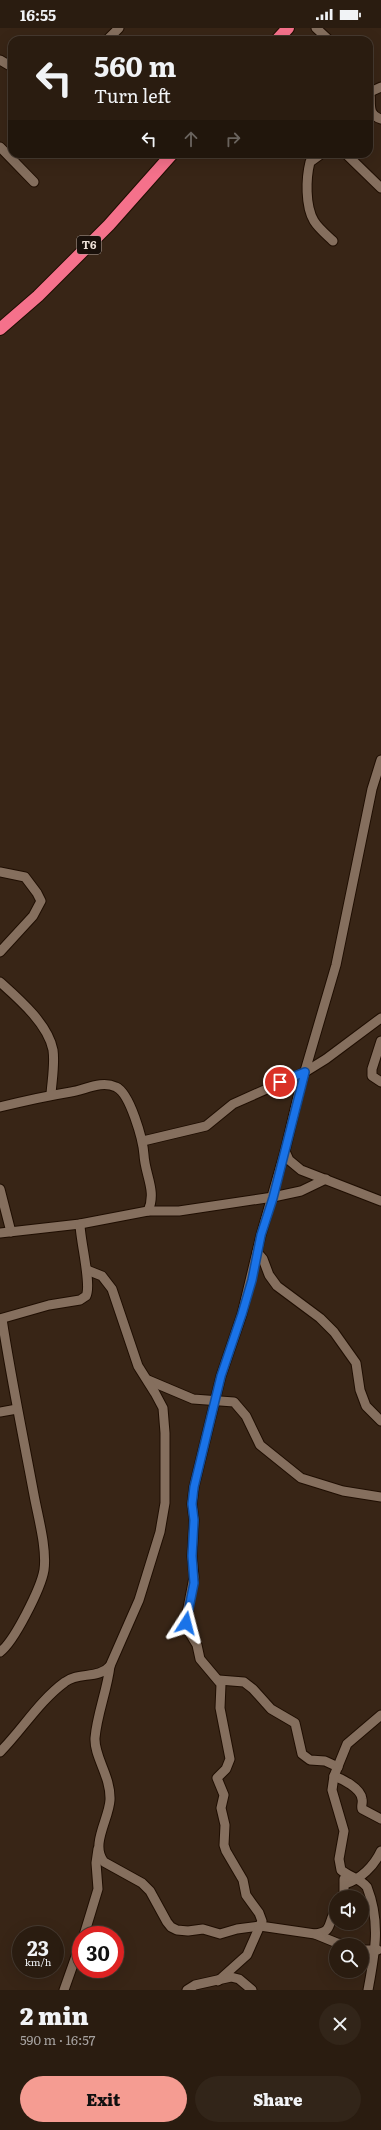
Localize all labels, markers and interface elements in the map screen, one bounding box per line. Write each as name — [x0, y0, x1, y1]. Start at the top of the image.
text: 16:55 — [20, 3, 56, 26]
text: 560 m — [94, 44, 176, 86]
icon: left — [28, 52, 80, 104]
text: Turn left — [94, 82, 171, 109]
icon: left — [138, 128, 160, 150]
icon: ahead — [180, 128, 202, 150]
icon: right — [222, 128, 244, 150]
road number: T6 — [77, 236, 101, 254]
pin — [263, 1065, 297, 1099]
icon: arrive — [269, 1071, 291, 1093]
position arrow — [165, 1602, 207, 1644]
map controls — [329, 1890, 369, 1978]
button: sound — [329, 1890, 369, 1930]
speed limit sign: 30 — [72, 1926, 124, 1978]
text: 23 — [27, 1932, 49, 1962]
button: search — [329, 1938, 369, 1978]
text: km/h — [25, 1954, 51, 1969]
text: 2 min — [20, 1997, 89, 2032]
button: close — [319, 2003, 361, 2045]
text: 590 m · 16:57 — [20, 2030, 95, 2049]
button: Exit — [20, 2076, 187, 2122]
button: Share — [195, 2076, 361, 2122]

